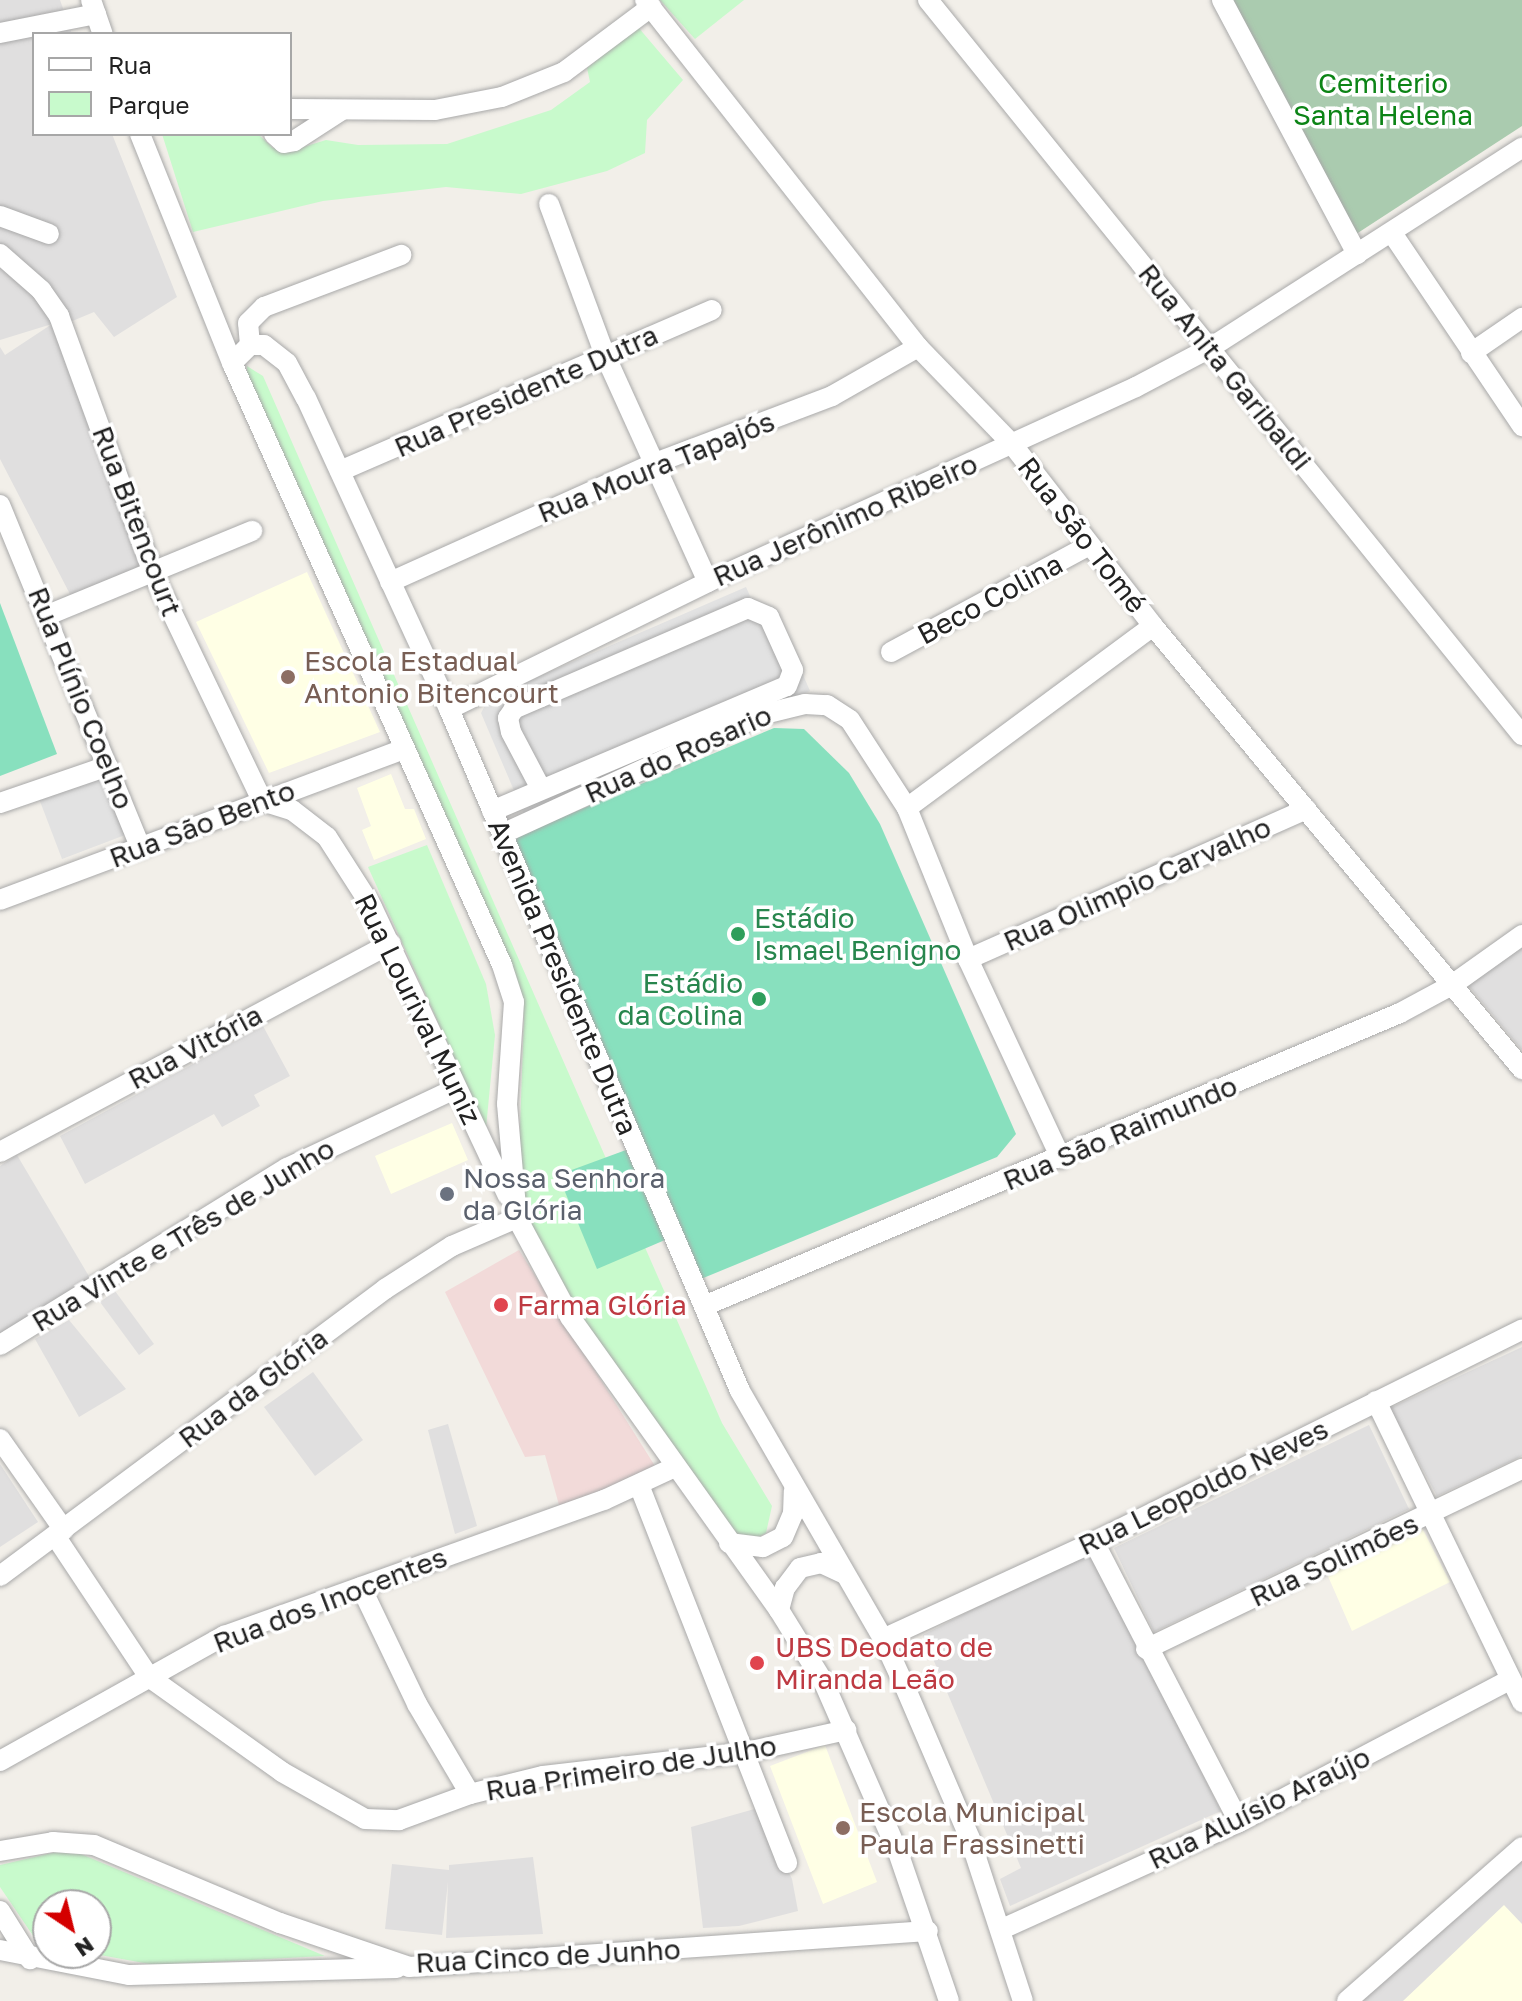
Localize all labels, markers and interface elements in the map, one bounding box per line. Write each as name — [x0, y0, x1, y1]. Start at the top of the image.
legend — [32, 32, 292, 136]
text: Rua — [108, 50, 152, 79]
park label: Cemiterio Santa Helena — [1293, 66, 1473, 132]
text: Parque — [108, 90, 189, 119]
street label: Rua Anita Garibaldi — [1131, 257, 1319, 477]
street label: Rua Presidente Dutra — [389, 318, 663, 464]
street label: Rua Moura Tapajós — [533, 404, 779, 530]
street label: Rua Bitencourt — [85, 421, 189, 621]
street label: Rua Jerônimo Ribeiro — [708, 447, 982, 593]
street label: Rua São Tomé — [1011, 450, 1153, 620]
street label: Beco Colina — [912, 547, 1068, 651]
street label: Rua Plínio Coelho — [21, 582, 141, 814]
place label: Escola Estadual Antonio Bitencourt — [304, 644, 559, 710]
marker: Escola Estadual Antonio Bitencourt — [279, 668, 297, 686]
street label: Rua do Rosario — [579, 698, 777, 810]
street label: Rua São Bento — [105, 773, 299, 875]
street label: Rua Olimpio Carvalho — [998, 810, 1276, 958]
street label: Avenida Presidente Dutra — [481, 814, 645, 1140]
street label: Rua Lourival Muniz — [348, 888, 488, 1130]
place label: Estádio Ismael Benigno — [754, 901, 961, 967]
marker: Estádio Ismael Benigno — [729, 925, 747, 943]
place label: Estádio da Colina — [618, 966, 743, 1032]
marker: Estádio da Colina — [750, 990, 768, 1008]
street label: Rua Vitória — [122, 998, 268, 1096]
street label: Rua São Raimundo — [998, 1069, 1242, 1197]
street label: Rua Vinte e Três de Junho — [26, 1131, 340, 1339]
place label: Nossa Senhora da Glória — [463, 1161, 665, 1227]
marker: Nossa Senhora da Glória — [438, 1185, 456, 1203]
place label: Farma Glória — [517, 1288, 687, 1322]
marker: Farma Glória — [492, 1296, 510, 1314]
street label: Rua da Glória — [172, 1321, 334, 1455]
street label: Rua Leopoldo Neves — [1073, 1412, 1333, 1562]
street label: Rua Solimões — [1244, 1506, 1424, 1614]
street label: Rua dos Inocentes — [208, 1540, 452, 1660]
place label: UBS Deodato de Miranda Leão — [775, 1630, 993, 1696]
marker: UBS Deodato de Miranda Leão — [746, 1652, 768, 1674]
street label: Rua Primeiro de Julho — [483, 1728, 779, 1808]
street label: Rua Aluísio Araújo — [1143, 1740, 1375, 1876]
place label: Escola Municipal Paula Frassinetti — [859, 1795, 1085, 1861]
marker: Escola Municipal Paula Frassinetti — [834, 1819, 852, 1837]
north arrow — [32, 1889, 112, 1969]
text: N — [70, 1932, 100, 1963]
street label: Rua Cinco de Junho — [415, 1932, 681, 1980]

